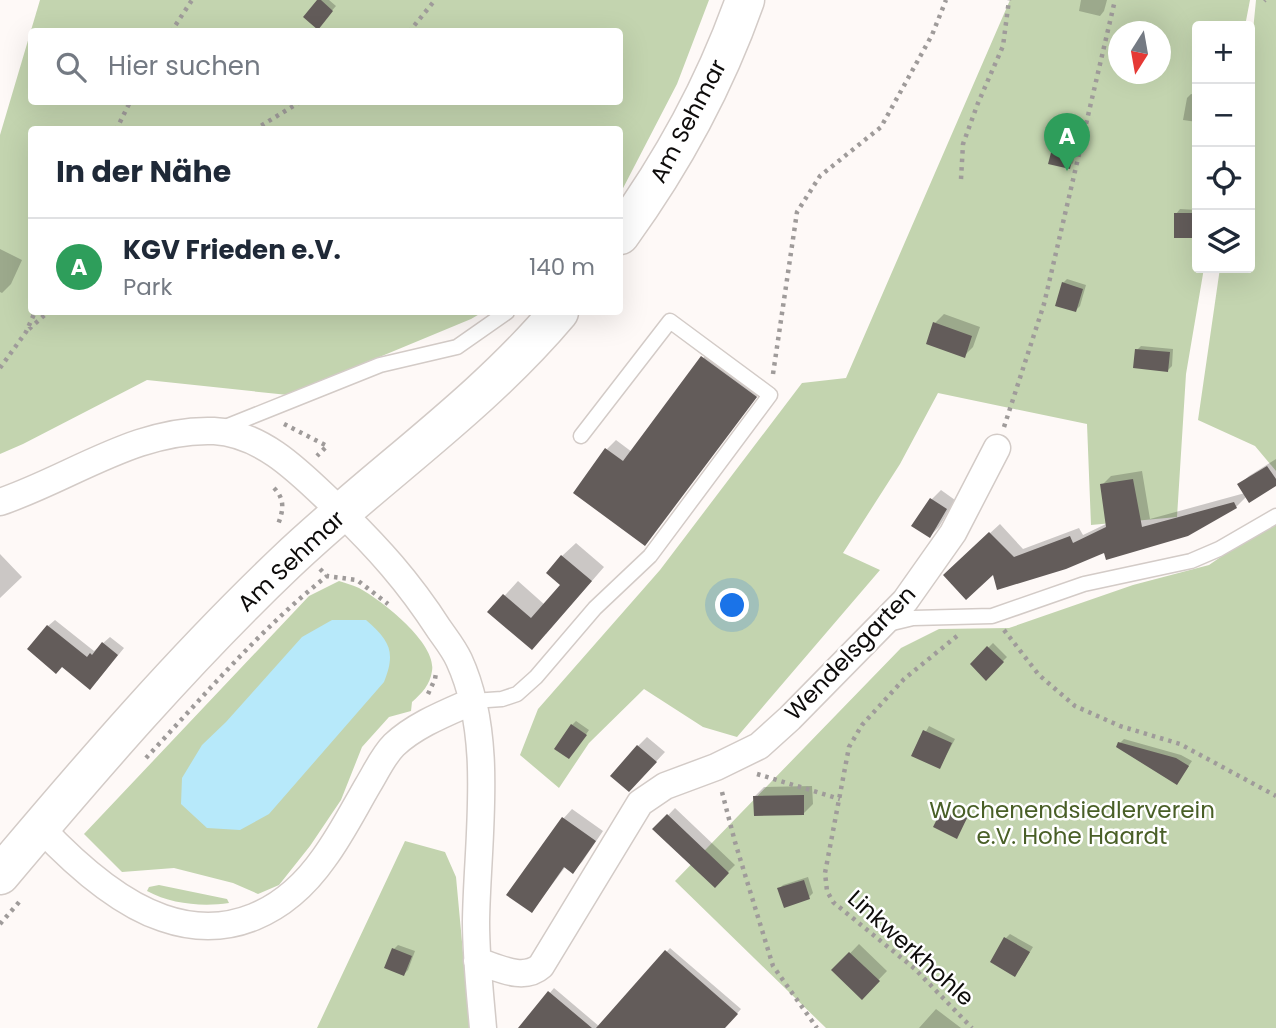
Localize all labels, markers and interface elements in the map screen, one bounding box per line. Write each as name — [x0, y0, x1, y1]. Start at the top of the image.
north arrow — [1108, 21, 1171, 84]
map controls — [1192, 21, 1255, 273]
button: + — [1192, 21, 1255, 84]
search box — [28, 28, 623, 105]
icon: search — [52, 48, 90, 86]
text: Hier suchen — [108, 48, 261, 84]
street label: Am Sehmar — [642, 54, 734, 188]
button: − — [1192, 84, 1255, 147]
pin: A — [1044, 113, 1090, 171]
button: locate — [1192, 147, 1255, 210]
text: In der Nähe — [56, 150, 231, 193]
button: layers — [1192, 210, 1255, 273]
text: KGV Frieden e.V. — [123, 232, 341, 268]
text: A — [71, 251, 87, 283]
text: 140 m — [529, 251, 595, 283]
text: Park — [123, 271, 172, 303]
street label: Am Sehmar — [230, 503, 352, 619]
street label: Wendelsgarten — [777, 579, 923, 727]
your location — [715, 588, 749, 622]
park label: Wochenendsiedlerverein e.V. Hohe Haardt — [929, 794, 1215, 852]
street label: Linkwerkhohle — [841, 883, 981, 1013]

